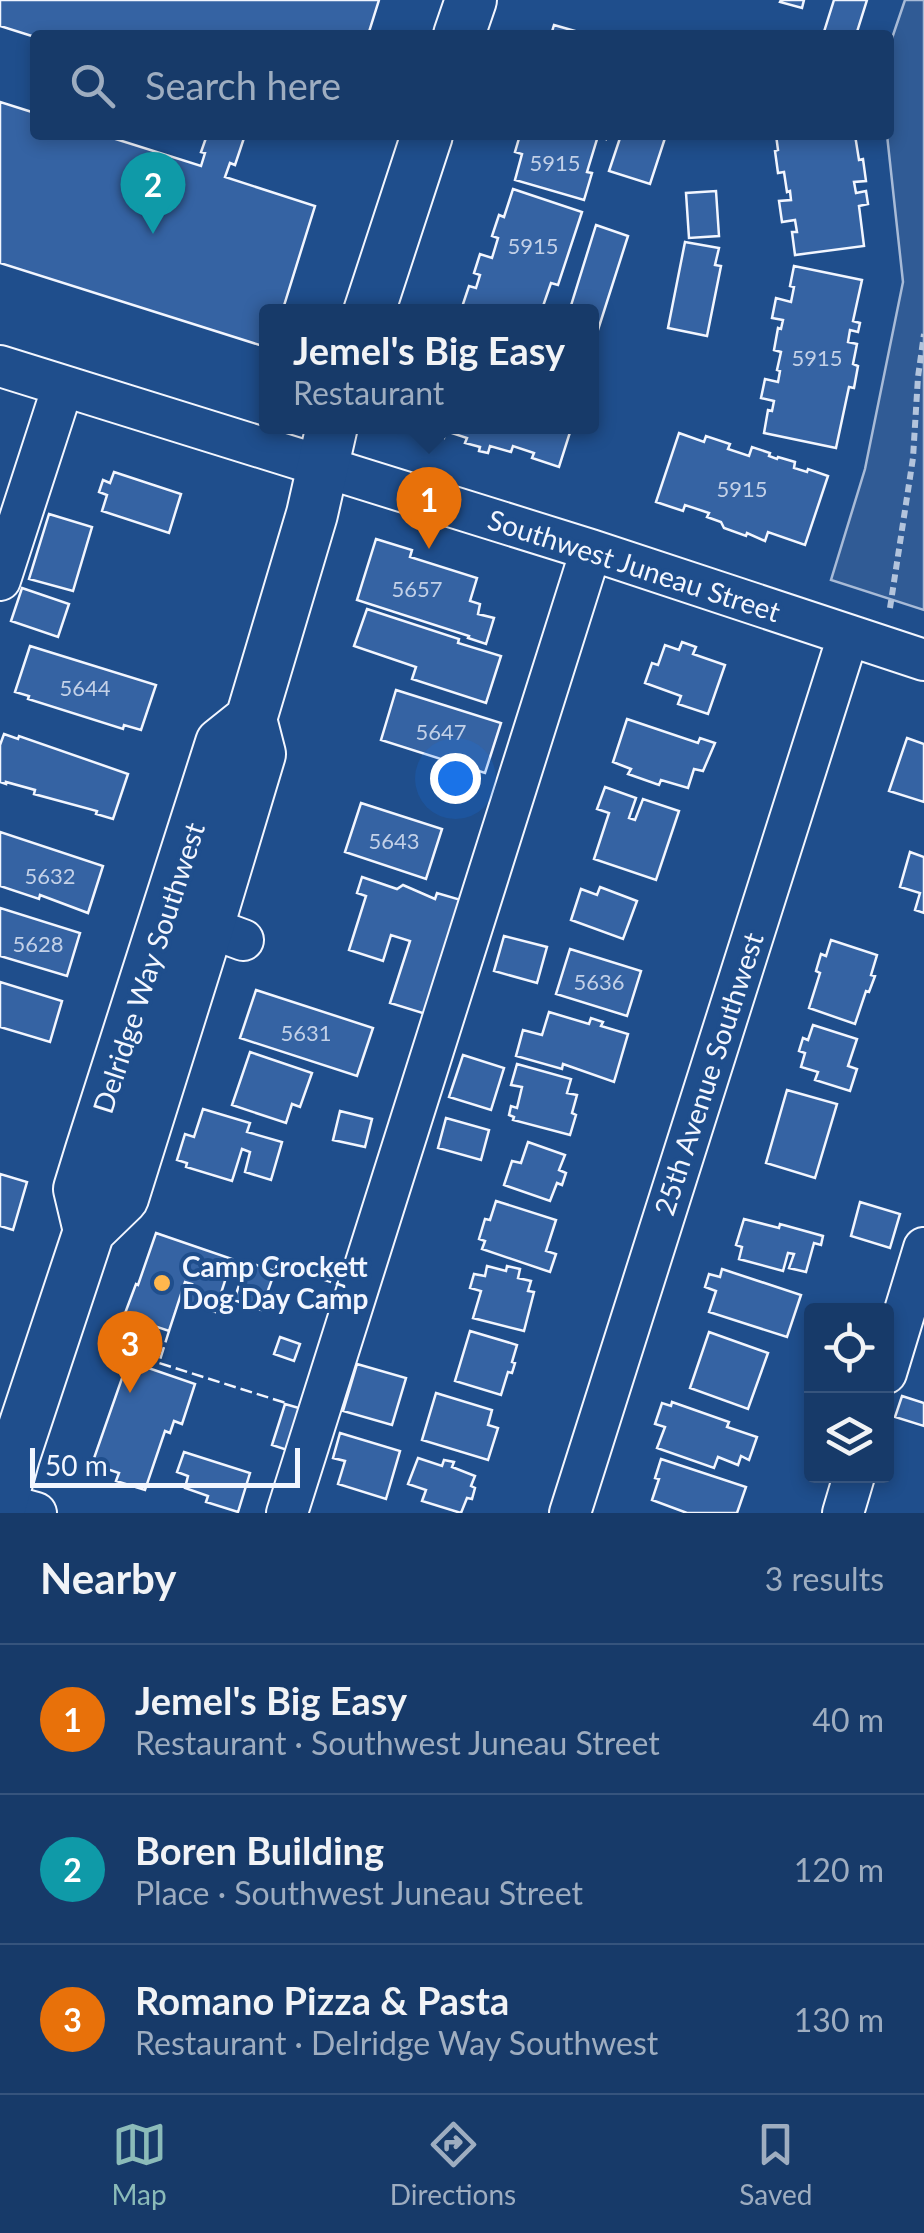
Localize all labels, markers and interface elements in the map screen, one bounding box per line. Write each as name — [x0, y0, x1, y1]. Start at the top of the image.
search box — [30, 30, 894, 140]
icon: search — [65, 58, 120, 113]
text: Search here — [145, 62, 341, 108]
house number: 5915 — [529, 149, 581, 176]
pin: 2 — [120, 152, 186, 234]
house number: 5915 — [507, 232, 559, 259]
popup — [259, 304, 599, 434]
text: Jemel's Big Easy — [293, 327, 565, 373]
house number: 5915 — [791, 344, 843, 371]
text: Restaurant — [293, 373, 444, 412]
pin: 1 — [396, 466, 462, 549]
house number: 5915 — [716, 475, 768, 502]
street label: Southwest Juneau Street — [484, 502, 785, 628]
house number: 5657 — [391, 575, 443, 602]
house number: 5644 — [59, 674, 111, 701]
house number: 5647 — [415, 718, 467, 745]
your location — [430, 753, 481, 804]
street label: Delridge Way Southwest — [85, 818, 211, 1117]
house number: 5643 — [368, 827, 420, 854]
house number: 5632 — [24, 862, 76, 889]
street label: 25th Avenue Southwest — [646, 928, 770, 1219]
house number: 5628 — [12, 930, 64, 957]
house number: 5636 — [573, 968, 625, 995]
house number: 5631 — [280, 1019, 332, 1046]
place label: Camp Crockett Dog Day Camp — [182, 1249, 368, 1315]
marker: Camp Crockett Dog Day Camp — [151, 1272, 173, 1294]
map controls — [804, 1303, 894, 1483]
button: locate — [804, 1303, 894, 1393]
pin: 3 — [98, 1310, 162, 1393]
button: layers — [804, 1393, 894, 1483]
scale bar — [30, 1443, 300, 1488]
text: 50 m — [45, 1448, 108, 1482]
text: Nearby — [40, 1553, 177, 1603]
text: 3 results — [765, 1559, 884, 1598]
text: Jemel's Big Easy — [135, 1677, 407, 1723]
text: 1 — [63, 1700, 82, 1739]
text: 40 m — [812, 1700, 884, 1739]
text: Restaurant · Southwest Juneau Street — [135, 1723, 660, 1762]
text: Boren Building — [135, 1827, 384, 1873]
text: 2 — [63, 1850, 82, 1889]
text: 120 m — [794, 1850, 884, 1889]
text: Place · Southwest Juneau Street — [135, 1873, 583, 1912]
text: Romano Pizza & Pasta — [135, 1977, 509, 2023]
text: 3 — [63, 2000, 82, 2039]
text: 130 m — [794, 2000, 884, 2039]
text: Restaurant · Delridge Way Southwest — [135, 2023, 658, 2062]
tab: Map — [112, 2117, 167, 2211]
tab: Directions — [390, 2117, 516, 2211]
tab: Saved — [739, 2117, 812, 2211]

